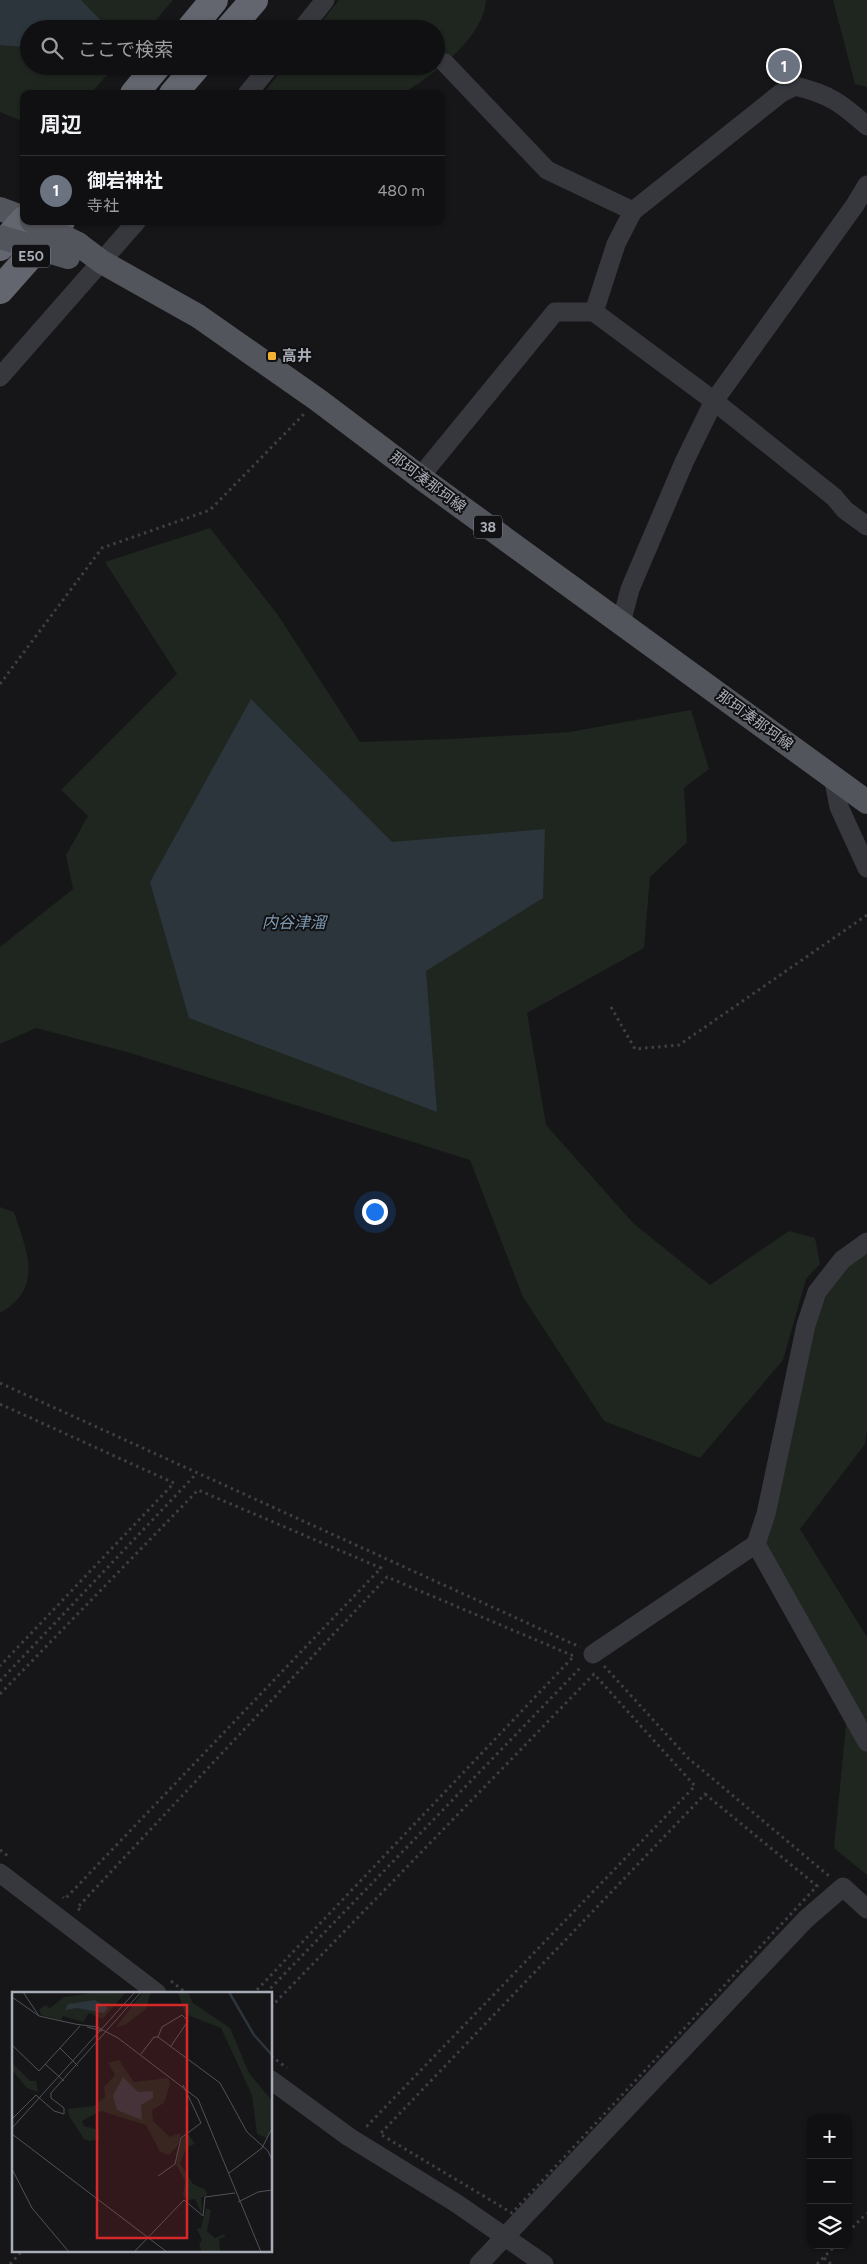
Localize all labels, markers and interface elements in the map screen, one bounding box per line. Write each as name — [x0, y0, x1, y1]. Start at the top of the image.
search box — [20, 20, 445, 75]
icon: search — [38, 34, 66, 62]
text: ここで検索 — [78, 38, 173, 61]
pin: 1 — [768, 47, 800, 85]
text: 周辺 — [40, 112, 82, 137]
text: 御岩神社 — [87, 169, 163, 192]
text: 1 — [53, 181, 59, 200]
text: 480 m — [377, 181, 425, 200]
text: 寺社 — [87, 196, 119, 215]
road number: E50 — [12, 245, 50, 268]
place label: 高井 — [282, 347, 312, 365]
marker: 高井 — [266, 350, 278, 362]
street label: 那珂湊那珂線 — [387, 448, 469, 516]
road number: 38 — [474, 516, 502, 538]
street label: 那珂湊那珂線 — [713, 686, 797, 754]
water label: 内谷津溜 — [262, 913, 329, 932]
your location — [362, 1199, 388, 1225]
inset map — [12, 1992, 272, 2252]
map controls — [807, 2114, 852, 2249]
button: + — [807, 2114, 852, 2159]
button: − — [807, 2159, 852, 2204]
button: layers — [807, 2204, 852, 2249]

